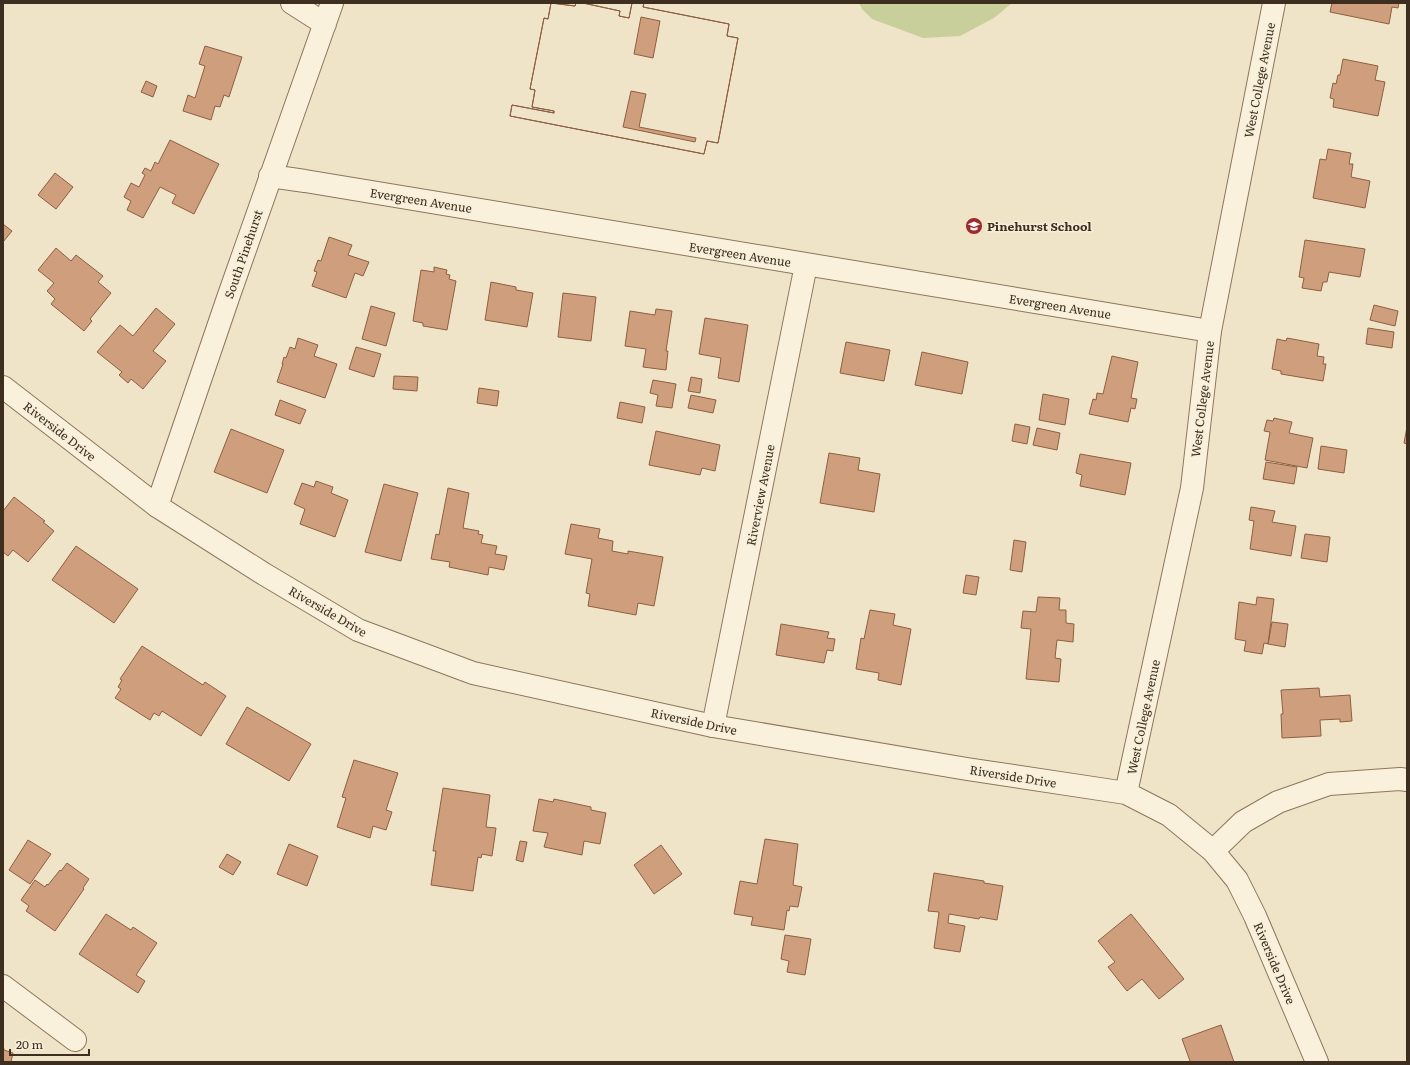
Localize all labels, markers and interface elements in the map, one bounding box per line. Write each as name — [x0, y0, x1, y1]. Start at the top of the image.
street label: West College Avenue — [1239, 21, 1279, 139]
street label: Evergreen Avenue — [369, 183, 473, 217]
street label: South Pinehurst — [219, 207, 267, 301]
school or university icon: Pinehurst School — [964, 216, 984, 236]
place label: Pinehurst School — [987, 217, 1092, 235]
street label: Evergreen Avenue — [688, 237, 792, 271]
street label: Evergreen Avenue — [1008, 289, 1112, 323]
street label: West College Avenue — [1186, 340, 1218, 458]
street label: Riverside Drive — [20, 397, 100, 465]
street label: Riverview Avenue — [741, 443, 779, 547]
street label: Riverside Drive — [286, 581, 370, 641]
street label: West College Avenue — [1122, 658, 1164, 776]
street label: Riverside Drive — [649, 703, 739, 739]
street label: Riverside Drive — [968, 760, 1058, 792]
street label: Riverside Drive — [1250, 919, 1300, 1007]
scale bar — [10, 1031, 89, 1057]
text: 20 m — [16, 1035, 43, 1053]

